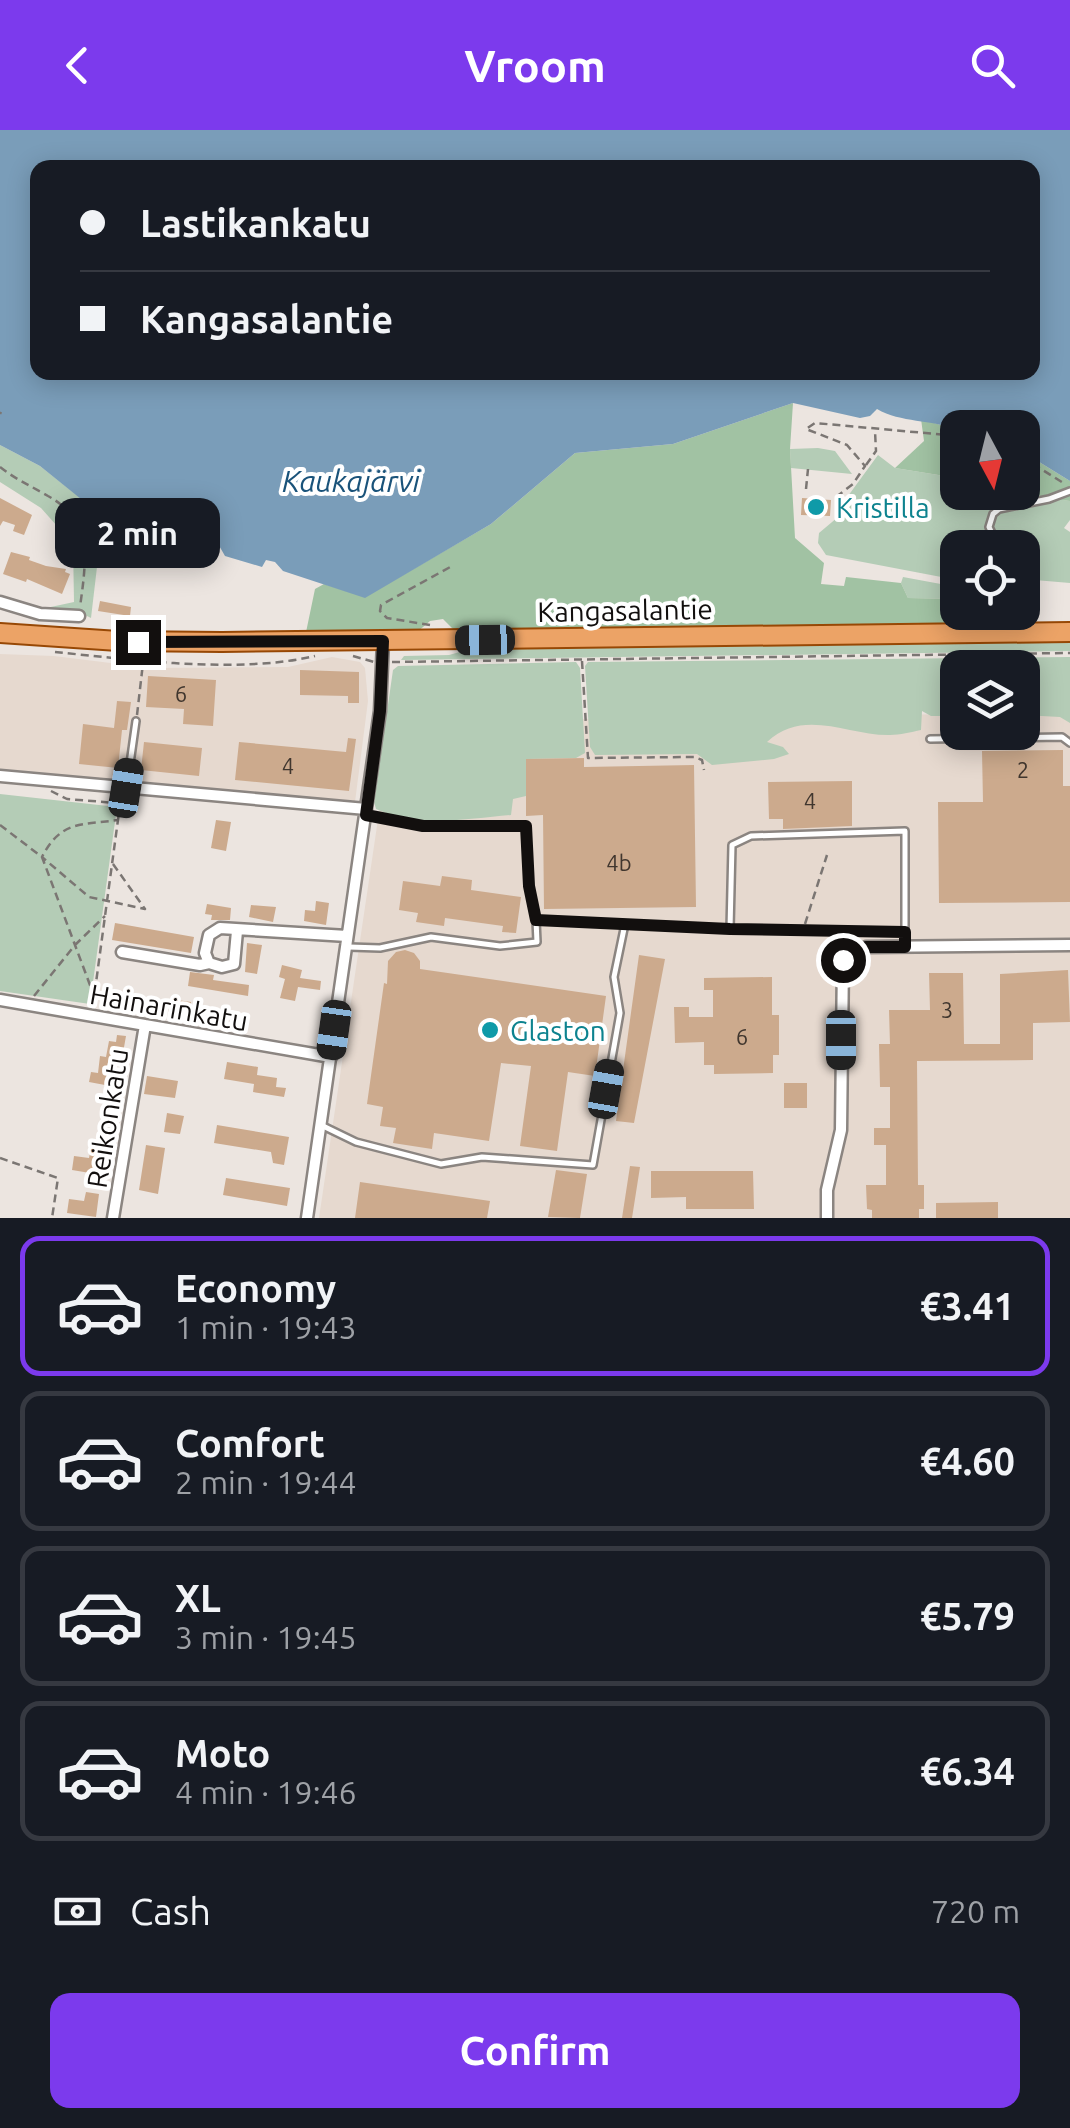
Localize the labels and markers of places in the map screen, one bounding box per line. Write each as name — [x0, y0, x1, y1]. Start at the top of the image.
place label: Kristilla — [836, 492, 930, 523]
marker: Kristilla — [805, 496, 827, 518]
place label: Glaston — [510, 1015, 606, 1046]
marker: Glaston — [479, 1019, 501, 1041]

